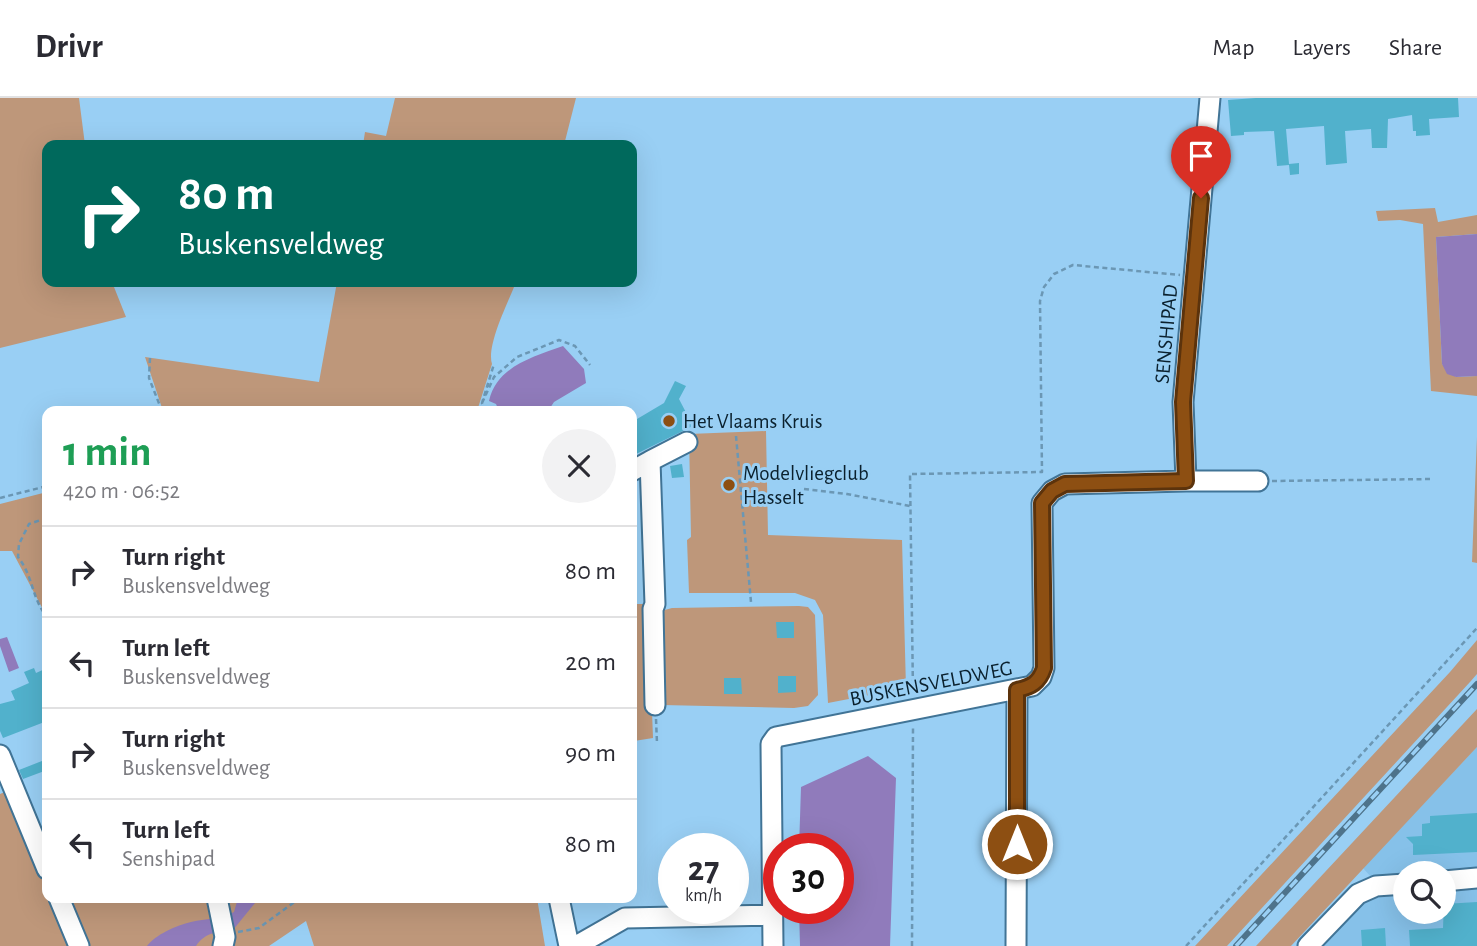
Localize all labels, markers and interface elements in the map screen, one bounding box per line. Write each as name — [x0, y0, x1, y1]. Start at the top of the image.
text: Drivr — [35, 31, 103, 64]
text: Map — [1212, 36, 1254, 60]
text: Layers — [1292, 36, 1351, 60]
text: Share — [1389, 36, 1442, 60]
pin — [1171, 126, 1231, 198]
icon: arrive — [1182, 137, 1220, 175]
icon: right — [63, 168, 154, 259]
text: 80 m — [178, 170, 275, 219]
text: Buskensveldweg — [178, 228, 384, 260]
street label: SENSHIPAD — [1152, 283, 1181, 385]
place label: Het Vlaams Kruis — [683, 411, 822, 432]
marker: Het Vlaams Kruis — [661, 413, 677, 429]
button: close — [542, 429, 616, 503]
text: 1 min — [63, 431, 152, 473]
place label: Modelvliegclub Hasselt — [743, 463, 869, 508]
marker: Modelvliegclub Hasselt — [721, 477, 737, 493]
text: 420 m · 06:52 — [63, 480, 180, 503]
text: Turn right — [122, 544, 225, 570]
icon: right — [63, 553, 101, 591]
text: 80 m — [565, 558, 616, 584]
text: Buskensveldweg — [122, 575, 270, 598]
text: Turn left — [122, 635, 210, 661]
icon: left — [63, 644, 101, 682]
text: 20 m — [565, 649, 616, 675]
street label: BUSKENSVELDWEG — [848, 657, 1014, 710]
text: Buskensveldweg — [122, 666, 270, 689]
text: Turn right — [122, 726, 225, 752]
icon: right — [63, 735, 101, 773]
text: 90 m — [565, 740, 616, 766]
text: Buskensveldweg — [122, 757, 270, 780]
position arrow — [980, 807, 1054, 881]
text: Turn left — [122, 817, 210, 843]
icon: left — [63, 826, 101, 864]
text: 80 m — [565, 831, 616, 857]
speed limit sign: 30 — [763, 833, 854, 924]
text: Senshipad — [122, 848, 215, 871]
text: 27 — [688, 852, 719, 887]
map controls — [1393, 861, 1456, 924]
button: search — [1393, 861, 1456, 924]
text: km/h — [685, 887, 722, 905]

